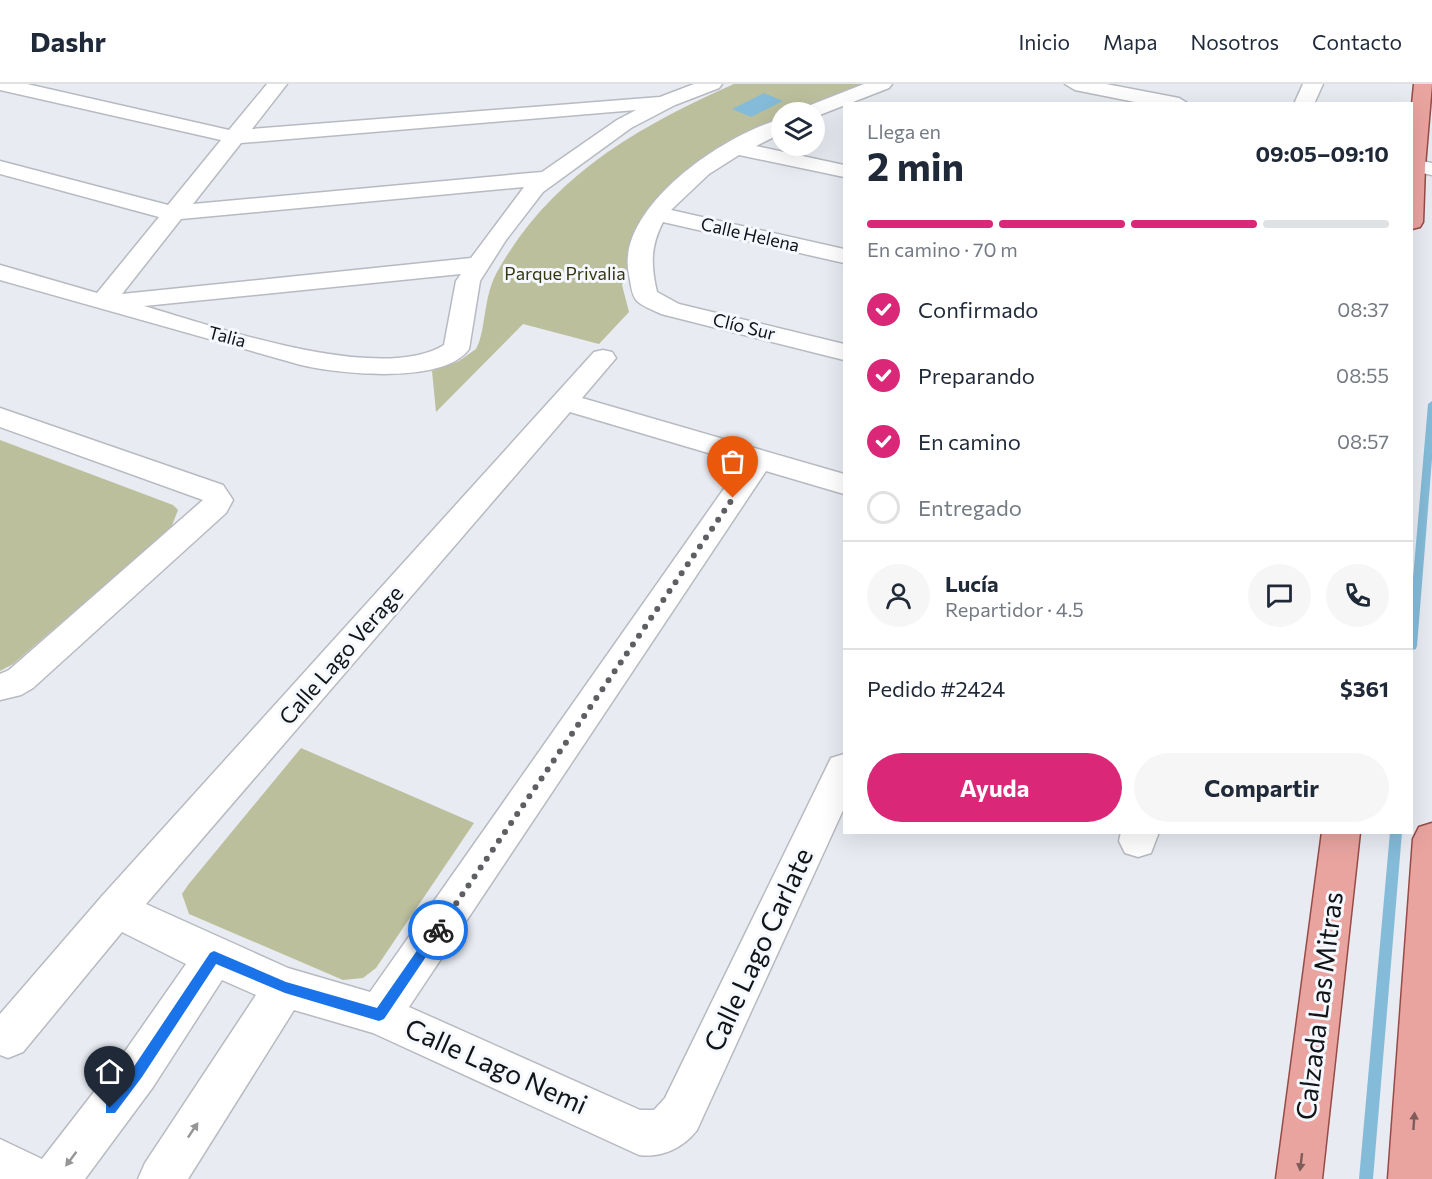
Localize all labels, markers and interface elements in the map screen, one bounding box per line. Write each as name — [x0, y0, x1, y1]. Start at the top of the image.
text: Dashr — [30, 24, 106, 58]
text: Inicio — [1018, 29, 1070, 54]
text: Mapa — [1103, 29, 1157, 54]
text: Nosotros — [1190, 29, 1279, 54]
text: Contacto — [1312, 29, 1402, 54]
map controls — [771, 102, 825, 156]
button: layers — [771, 102, 825, 156]
text: Llega en — [867, 119, 941, 143]
text: 09:05–09:10 — [1255, 140, 1389, 167]
text: 2 min — [867, 141, 964, 189]
street label: Calle Helena — [699, 212, 802, 256]
text: En camino · 70 m — [867, 237, 1018, 261]
park label: Parque Privalia — [504, 262, 626, 284]
icon: check — [867, 293, 900, 326]
text: Confirmado — [918, 296, 1039, 323]
text: 08:37 — [1337, 297, 1389, 321]
street label: Clío Sur — [711, 308, 778, 344]
street label: Talia — [206, 320, 248, 352]
icon: check — [867, 359, 900, 392]
text: Preparando — [918, 362, 1035, 389]
text: 08:55 — [1336, 363, 1389, 387]
icon: check — [867, 425, 900, 458]
text: En camino — [918, 428, 1021, 455]
text: 08:57 — [1337, 429, 1389, 453]
pin — [707, 436, 758, 498]
icon: bag — [716, 445, 749, 478]
text: Entregado — [918, 494, 1022, 521]
button: person — [867, 564, 930, 627]
button: chat — [1248, 564, 1311, 627]
button: phone — [1326, 564, 1389, 627]
text: Lucía — [945, 570, 999, 597]
street label: Calle Lago Verage — [273, 580, 408, 730]
text: Repartidor · 4.5 — [945, 597, 1084, 621]
text: Pedido #2424 — [867, 675, 1005, 702]
text: $361 — [1340, 675, 1389, 702]
button: Ayuda — [867, 753, 1122, 822]
button: Compartir — [1134, 753, 1389, 822]
street label: Calle Lago Carlate — [696, 842, 819, 1056]
street label: Calzada Las Mitras — [1288, 890, 1349, 1122]
courier — [408, 900, 468, 960]
icon: bike — [422, 914, 455, 947]
street label: Calle Lago Nemi — [400, 1011, 593, 1121]
pin — [84, 1046, 135, 1108]
icon: home — [93, 1055, 126, 1088]
one-way arrow — [1410, 1111, 1419, 1130]
one-way arrow — [187, 1123, 199, 1139]
one-way arrow — [65, 1151, 78, 1167]
one-way arrow — [1296, 1152, 1306, 1171]

